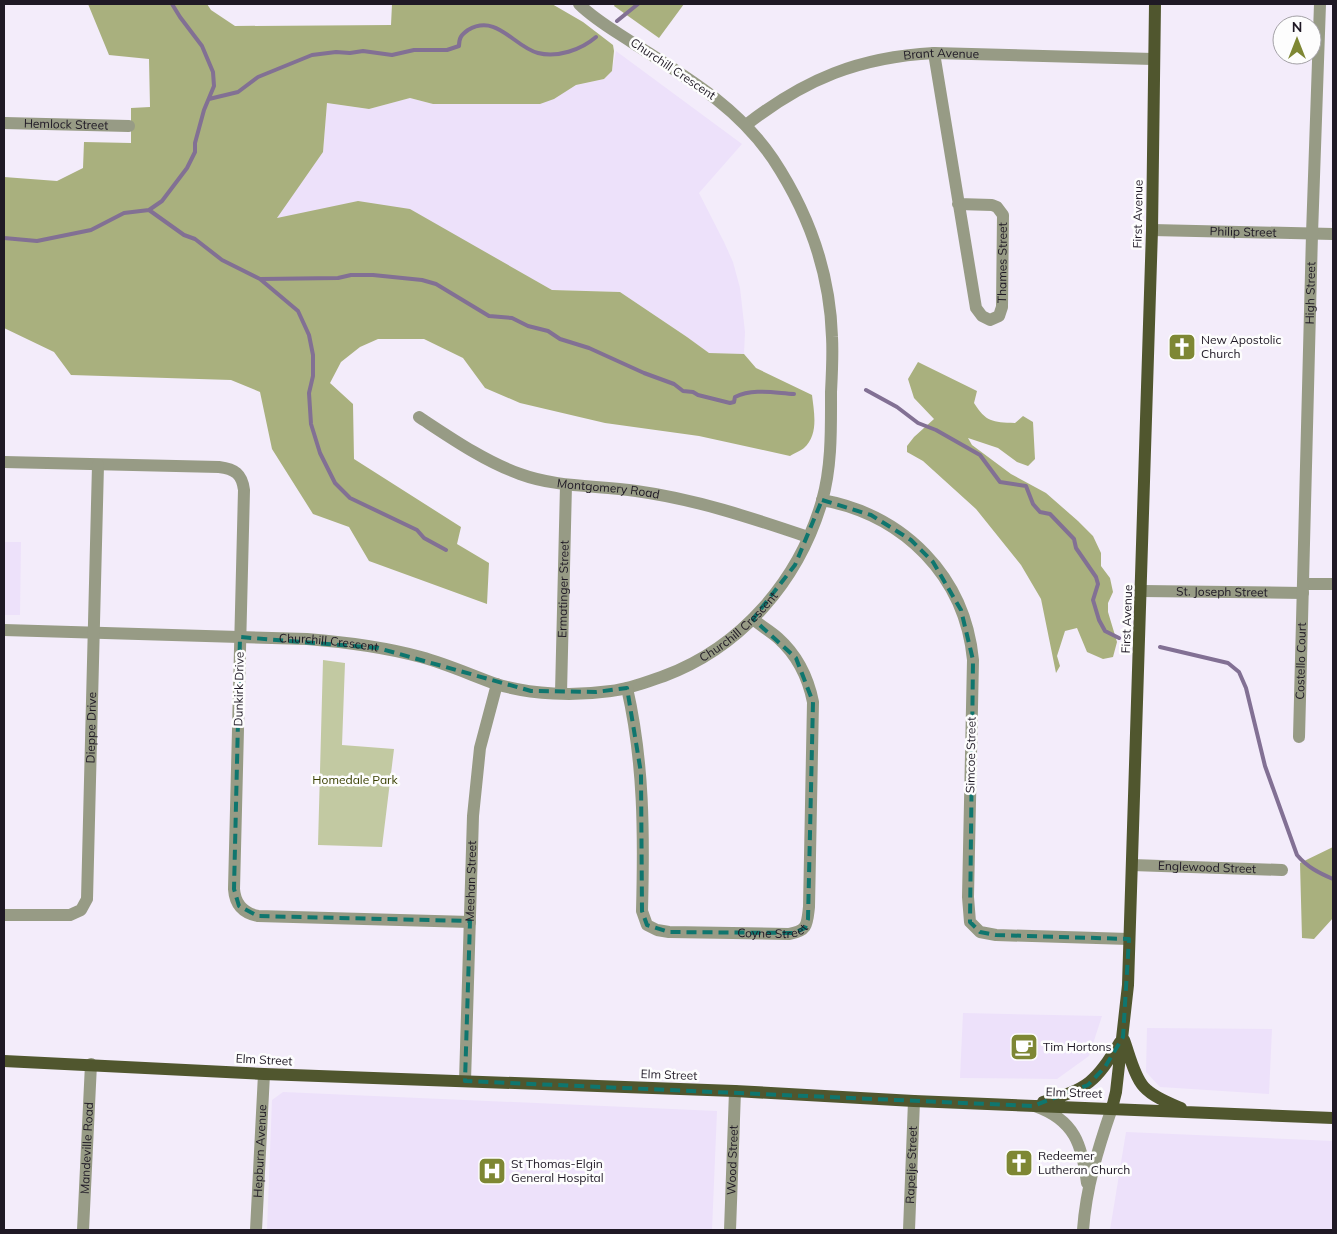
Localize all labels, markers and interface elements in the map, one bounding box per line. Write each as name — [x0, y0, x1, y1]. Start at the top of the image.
north arrow — [1272, 15, 1322, 65]
text: N — [1292, 18, 1302, 36]
street label: Churchill Crescent — [628, 34, 719, 103]
street label: Brant Avenue — [902, 45, 979, 63]
street label: Hemlock Street — [24, 115, 108, 132]
street label: First Avenue — [1129, 179, 1146, 249]
street label: Thames Street — [994, 222, 1010, 303]
street label: Philip Street — [1209, 223, 1277, 240]
street label: High Street — [1302, 262, 1318, 325]
church icon: New Apostolic Church — [1167, 332, 1197, 362]
place label: New Apostolic Church — [1201, 332, 1281, 361]
street label: Montgomery Road — [556, 475, 661, 502]
street label: Ermatinger Street — [554, 540, 572, 638]
street label: St. Joseph Street — [1176, 583, 1268, 600]
street label: First Avenue — [1118, 584, 1135, 654]
street label: Churchill Crescent — [696, 588, 781, 665]
street label: Costello Court — [1292, 622, 1309, 700]
street label: Churchill Crescent — [279, 630, 380, 655]
street label: Dunkirk Drive — [230, 652, 247, 726]
street label: Dieppe Drive — [82, 692, 99, 764]
street label: Simcoe Street — [962, 717, 979, 793]
park label: Homedale Park — [312, 772, 398, 787]
street label: Meehan Street — [462, 840, 479, 922]
street label: Englewood Street — [1158, 858, 1256, 876]
street label: Coyne Street — [737, 921, 811, 941]
cafe icon: Tim Hortons — [1009, 1032, 1039, 1062]
place label: Tim Hortons — [1043, 1039, 1112, 1054]
street label: Elm Street — [235, 1051, 293, 1068]
street label: Elm Street — [640, 1066, 698, 1083]
street label: Elm Street — [1045, 1084, 1103, 1101]
street label: Mandeville Road — [77, 1102, 96, 1195]
street label: Hepburn Avenue — [250, 1104, 269, 1198]
street label: Wood Street — [723, 1125, 741, 1195]
street label: Rapelje Street — [902, 1126, 920, 1204]
church icon: Redeemer Lutheran Church — [1004, 1148, 1034, 1178]
place label: Redeemer Lutheran Church — [1038, 1148, 1130, 1177]
hospital icon: St Thomas-Elgin General Hospital — [477, 1156, 507, 1186]
place label: St Thomas-Elgin General Hospital — [511, 1156, 604, 1185]

